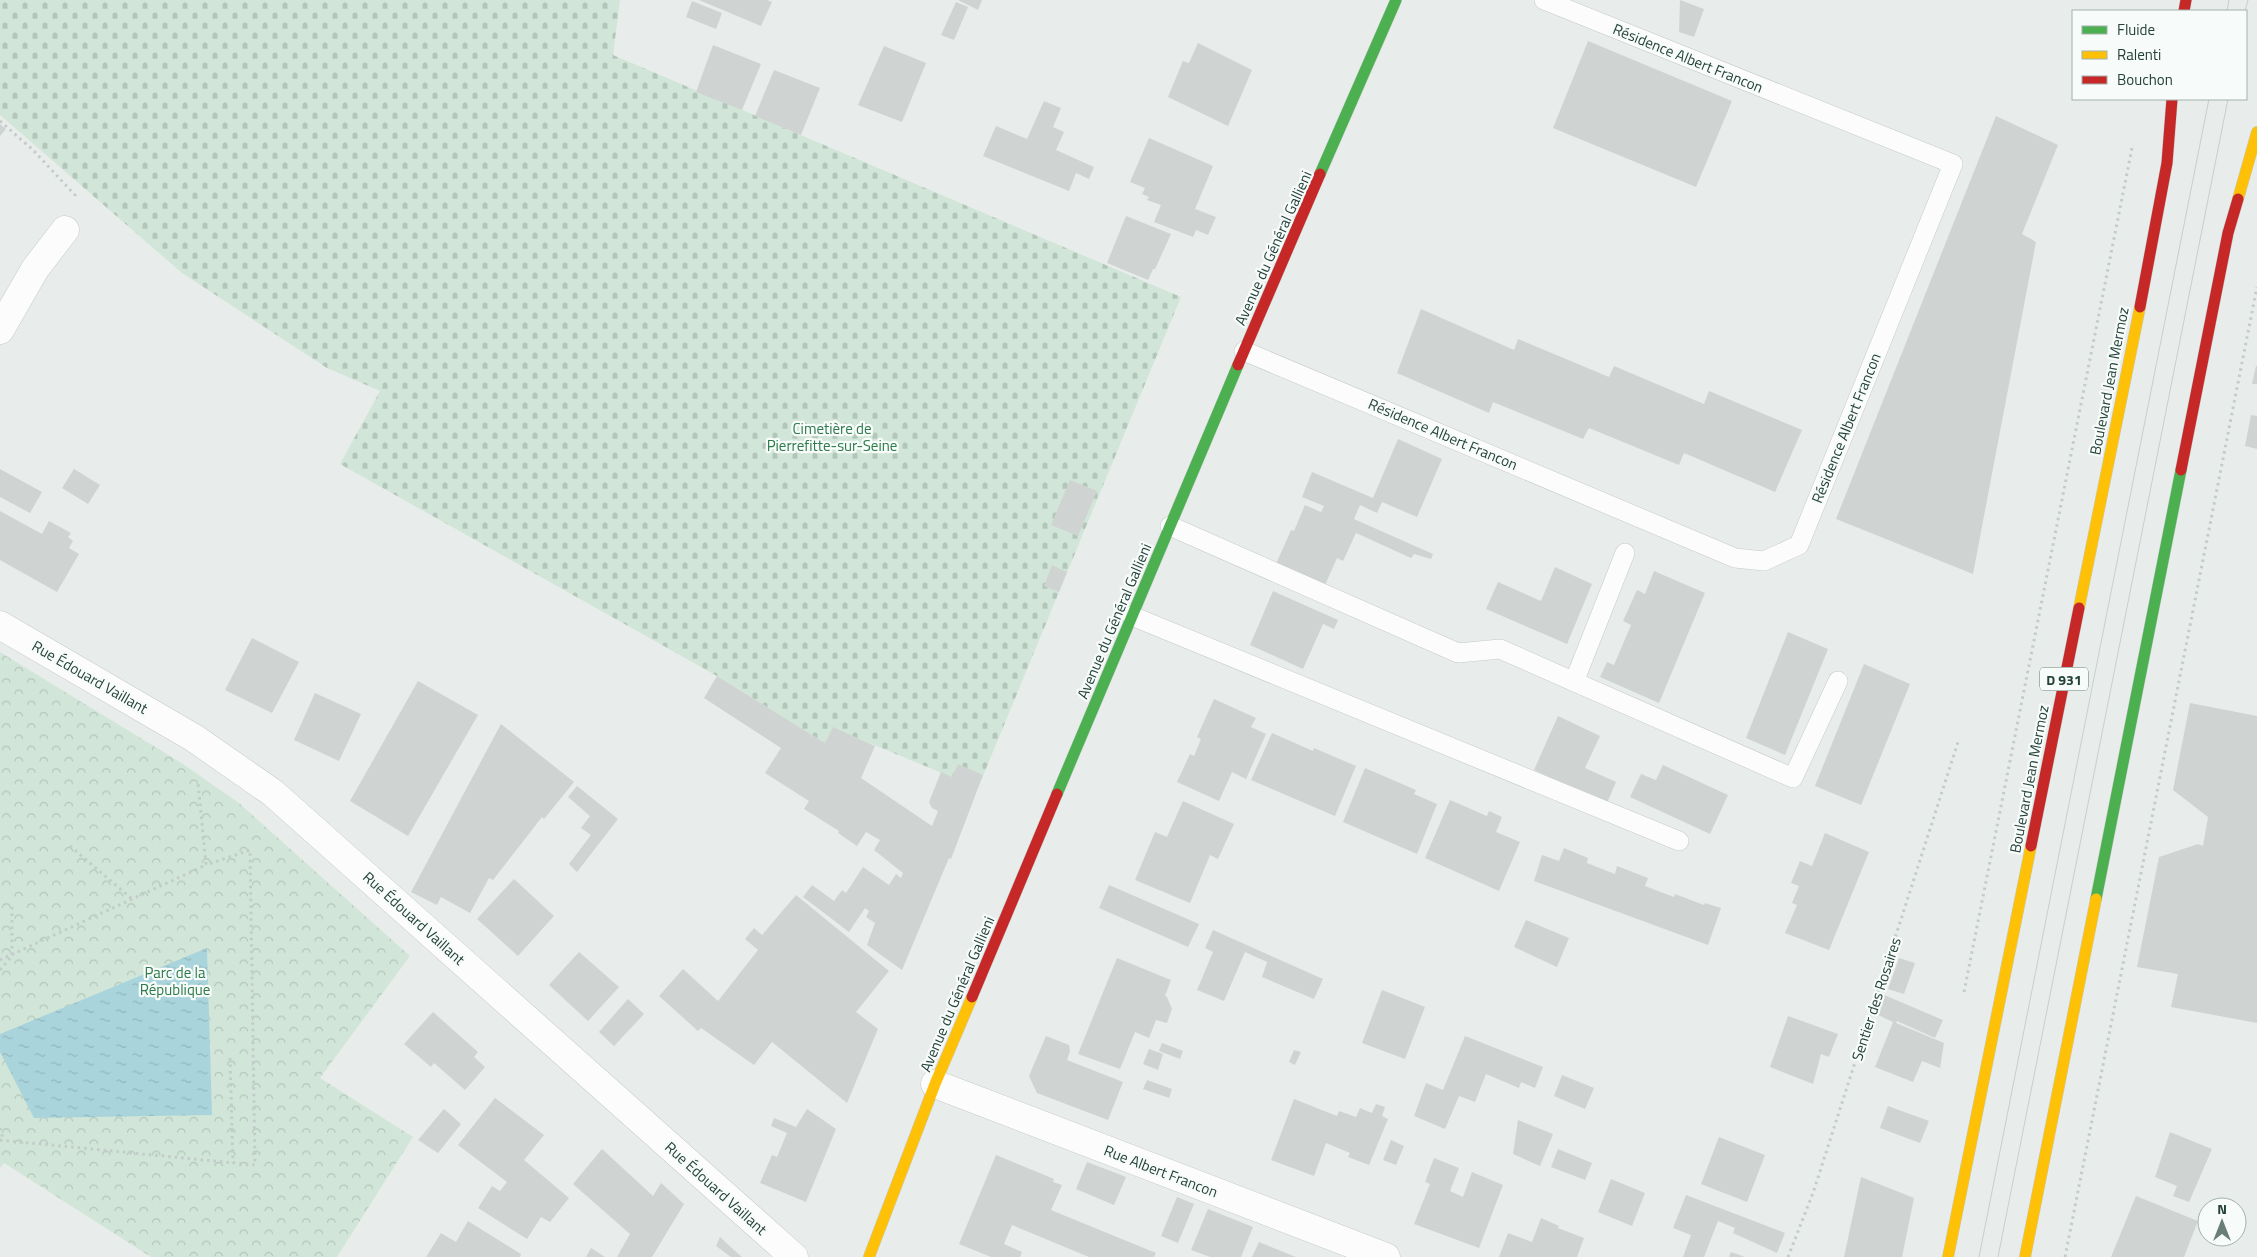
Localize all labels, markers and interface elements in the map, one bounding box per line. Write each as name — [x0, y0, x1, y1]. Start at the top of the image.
legend — [2072, 10, 2247, 100]
street label: Résidence Albert Francon — [1609, 17, 1767, 99]
text: Fluide — [2117, 18, 2155, 41]
text: Ralenti — [2117, 43, 2161, 66]
text: Bouchon — [2117, 68, 2173, 91]
street label: Avenue du Général Gallieni — [1228, 167, 1318, 329]
street label: Boulevard Jean Mermoz — [2083, 305, 2135, 457]
street label: Résidence Albert Francon — [1805, 349, 1887, 507]
street label: Résidence Albert Francon — [1365, 392, 1521, 476]
park label: Cimetière de Pierrefitte-sur-Seine — [767, 417, 897, 457]
street label: Avenue du Général Gallieni — [1071, 540, 1157, 702]
street label: Rue Édouard Vaillant — [28, 634, 153, 720]
road number: D 931 — [2040, 668, 2088, 691]
street label: Boulevard Jean Mermoz — [2003, 703, 2055, 855]
street label: Rue Édouard Vaillant — [358, 866, 471, 971]
street label: Avenue du Général Gallieni — [914, 913, 1000, 1075]
street label: Sentier des Rosaires — [1845, 934, 1907, 1064]
park label: Parc de la République — [140, 961, 210, 1001]
street label: Rue Édouard Vaillant — [660, 1136, 773, 1241]
street label: Rue Albert Francon — [1101, 1139, 1221, 1203]
north arrow — [2197, 1197, 2247, 1247]
text: N — [2217, 1198, 2227, 1219]

